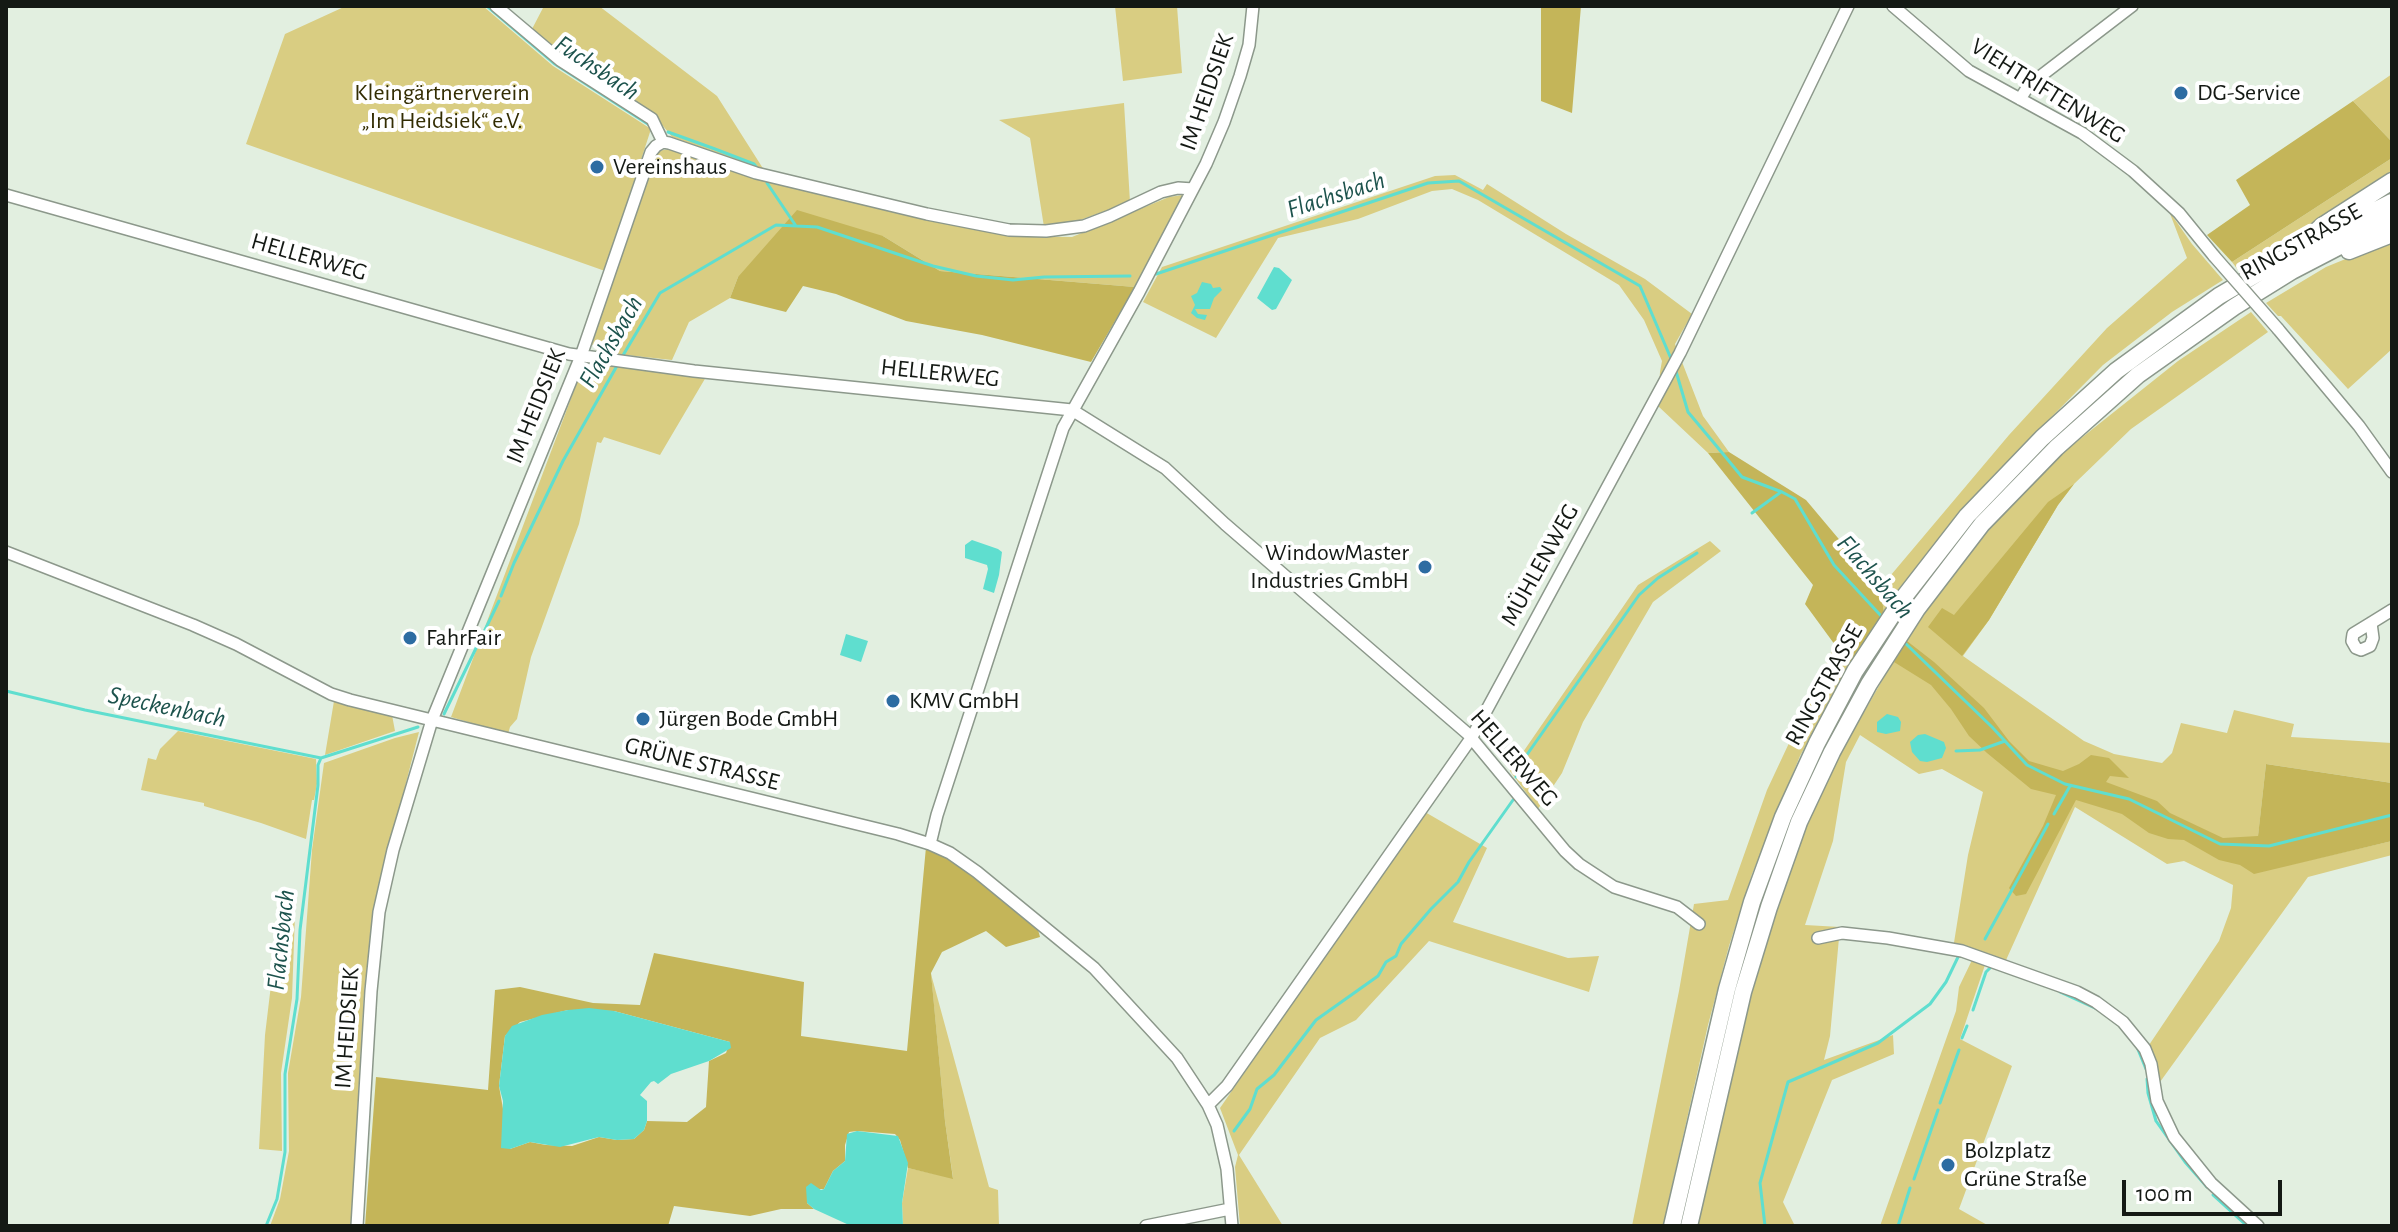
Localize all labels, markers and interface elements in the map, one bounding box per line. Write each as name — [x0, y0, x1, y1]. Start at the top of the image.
water label: Fuchsbach — [549, 28, 645, 108]
street label: IM HEIDSIEK — [1174, 30, 1240, 154]
street label: VIEHTRIFTENWEG — [1966, 32, 2130, 150]
park label: Kleingärtnerverein „Im Heidsiek“ e.V. — [354, 79, 530, 135]
place label: DG-Service — [2197, 79, 2300, 107]
marker: DG-Service — [2172, 84, 2190, 102]
place label: Vereinshaus — [613, 153, 727, 181]
marker: Vereinshaus — [588, 158, 606, 176]
water label: Flachsbach — [1283, 164, 1389, 226]
street label: RINGSTRASSE — [2235, 197, 2367, 287]
street label: HELLERWEG — [248, 227, 370, 287]
water label: Flachsbach — [572, 290, 650, 394]
street label: IM HEIDSIEK — [500, 344, 572, 468]
street label: HELLERWEG — [879, 352, 1001, 394]
street label: MÜHLENWEG — [1495, 499, 1585, 631]
water label: Flachsbach — [1830, 528, 1920, 626]
place label: WindowMaster Industries GmbH — [1250, 539, 1409, 595]
marker: WindowMaster Industries GmbH — [1416, 558, 1434, 576]
street label: RINGSTRASSE — [1779, 619, 1869, 751]
place label: FahrFair — [426, 624, 501, 652]
marker: FahrFair — [401, 629, 419, 647]
water label: Speckenbach — [105, 679, 229, 735]
place label: KMV GmbH — [909, 687, 1020, 715]
marker: KMV GmbH — [884, 692, 902, 710]
street label: HELLERWEG — [1464, 704, 1564, 812]
place label: Jürgen Bode GmbH — [659, 705, 838, 733]
marker: Jürgen Bode GmbH — [634, 710, 652, 728]
street label: GRÜNE STRASSE — [622, 731, 782, 797]
water label: Flachsbach — [260, 888, 302, 992]
street label: IM HEIDSIEK — [328, 966, 366, 1090]
place label: Bolzplatz Grüne Straße — [1964, 1137, 2087, 1193]
marker: Bolzplatz Grüne Straße — [1939, 1156, 1957, 1174]
scale bar — [2126, 1164, 2286, 1214]
text: 100 m — [2136, 1182, 2193, 1206]

